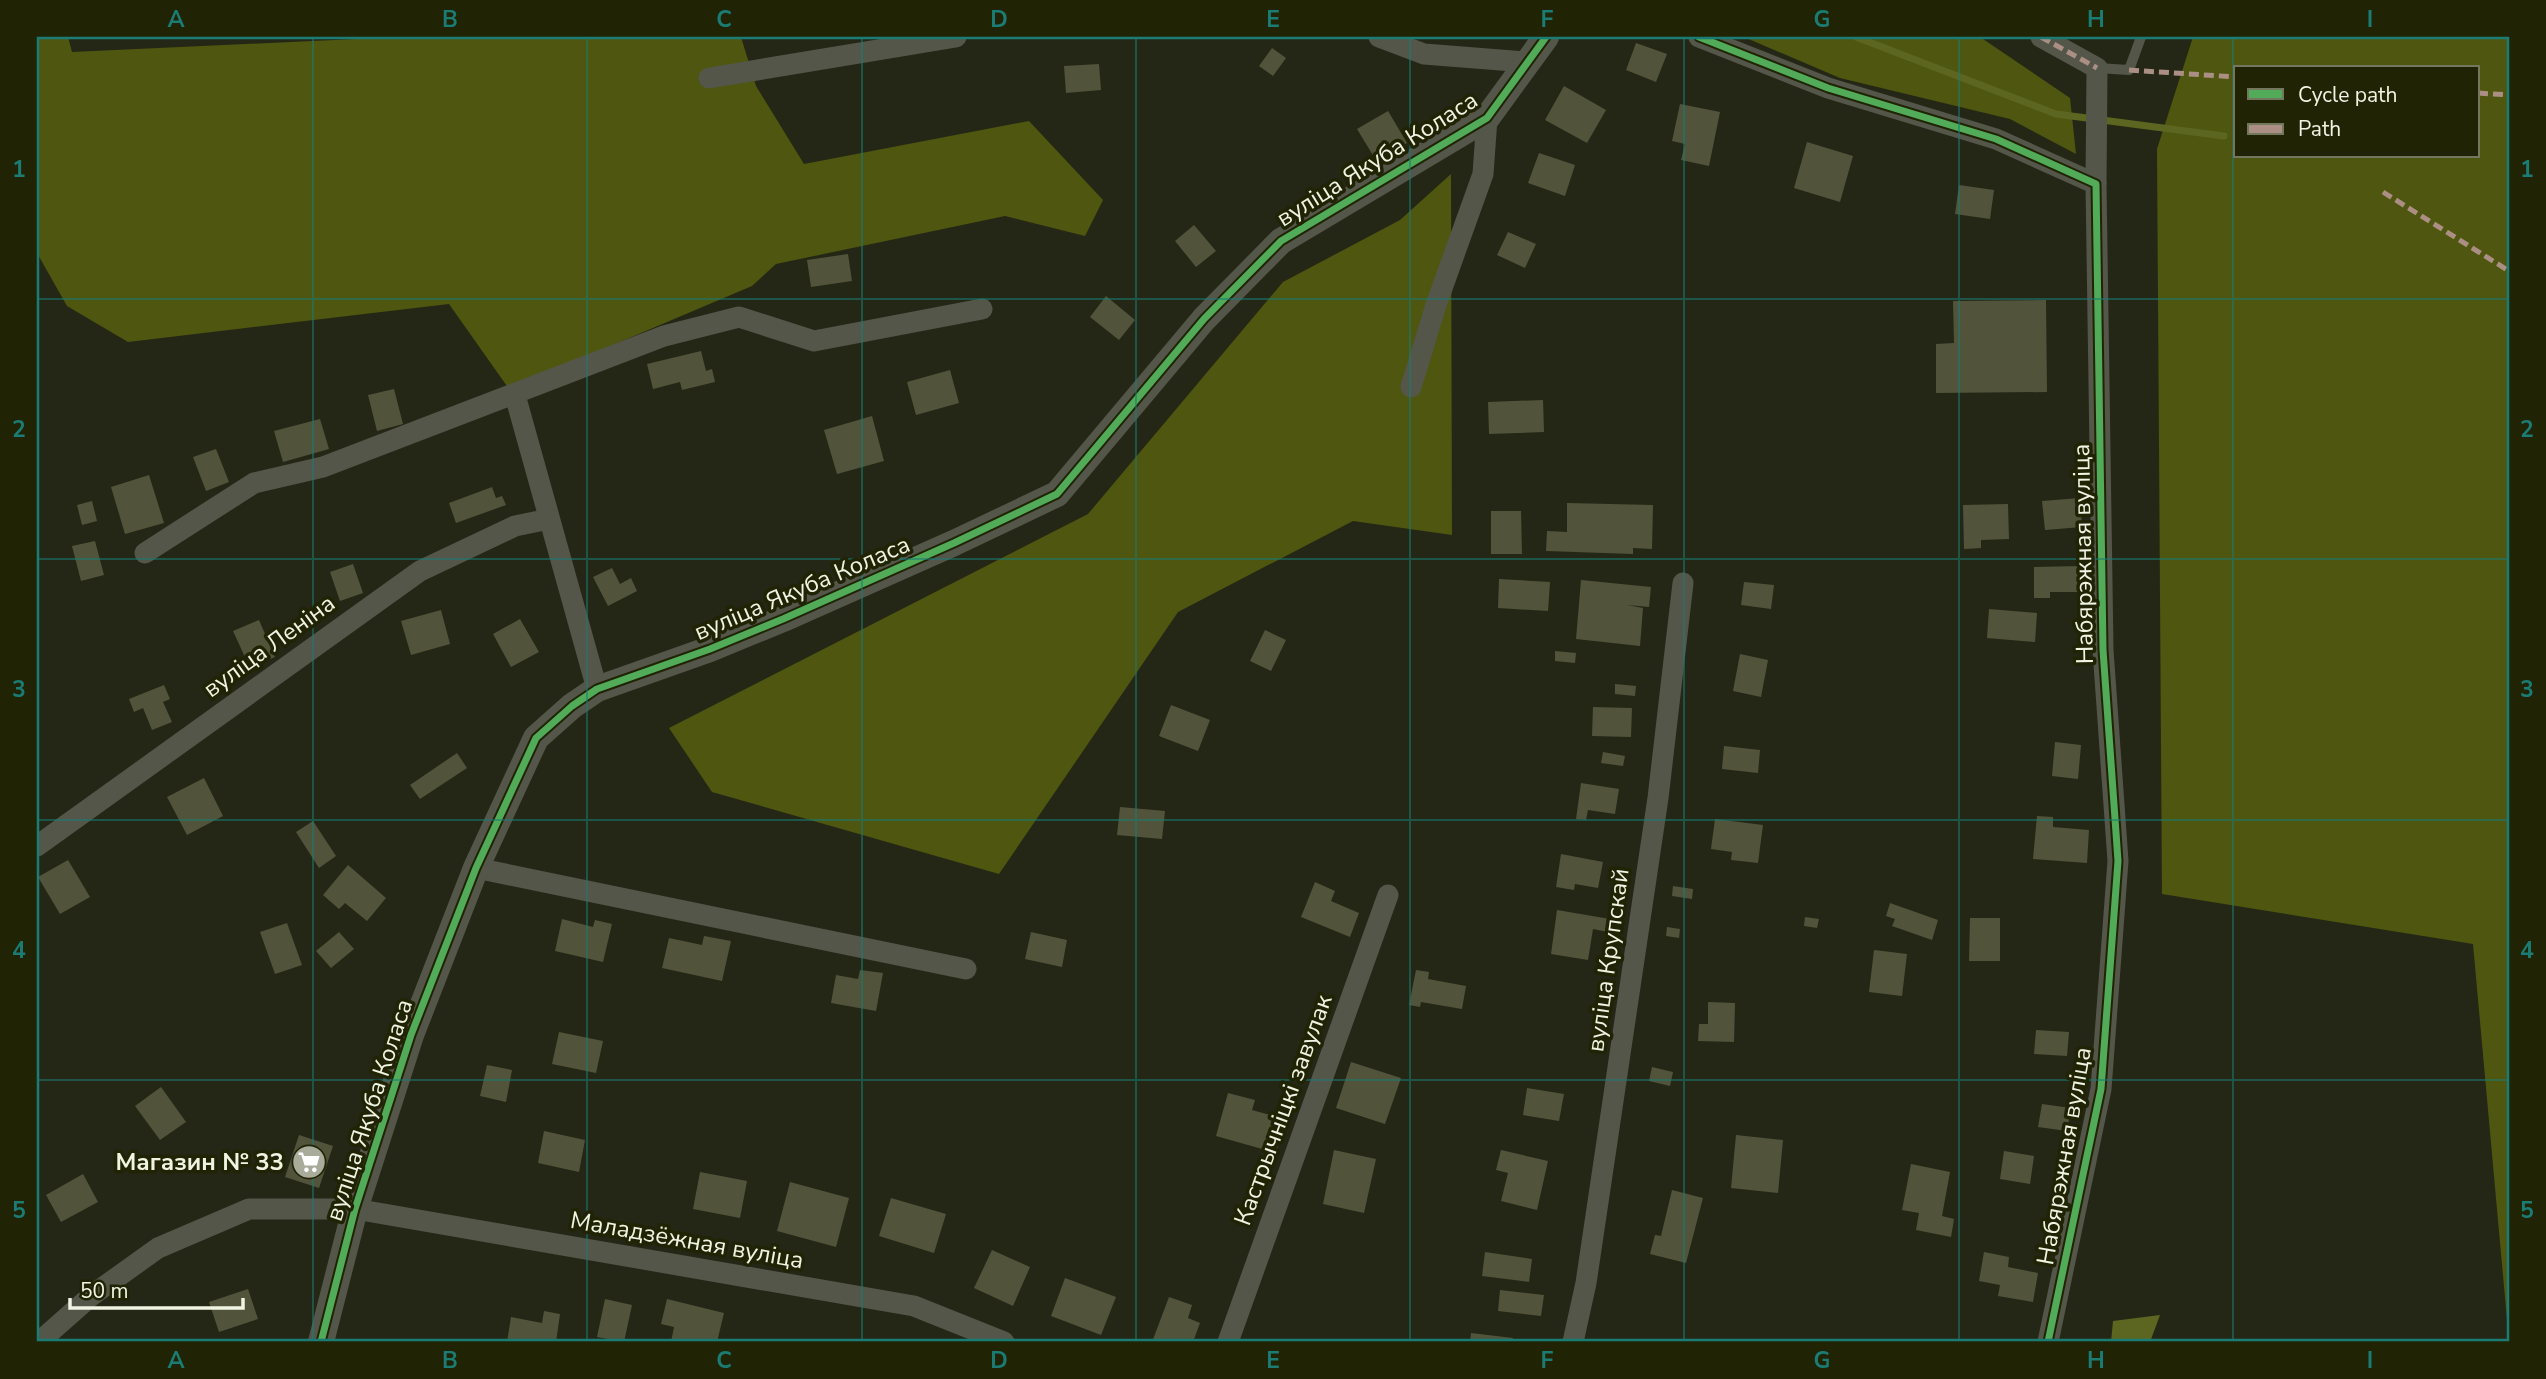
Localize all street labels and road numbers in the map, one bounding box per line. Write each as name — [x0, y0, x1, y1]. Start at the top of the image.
street label: вуліца Якуба Коласа — [1270, 84, 1484, 234]
street label: Набярэжная вуліца — [2065, 443, 2101, 665]
street label: вуліца Якуба Коласа — [689, 528, 915, 648]
street label: вуліца Леніна — [197, 587, 341, 705]
street label: вуліца Крупскай — [1579, 866, 1637, 1054]
street label: Кастрычніцкі завулак — [1226, 990, 1340, 1230]
street label: вуліца Якуба Коласа — [318, 995, 420, 1225]
street label: Набярэжная вуліца — [2029, 1045, 2099, 1267]
street label: Маладзёжная вуліца — [568, 1204, 806, 1276]

